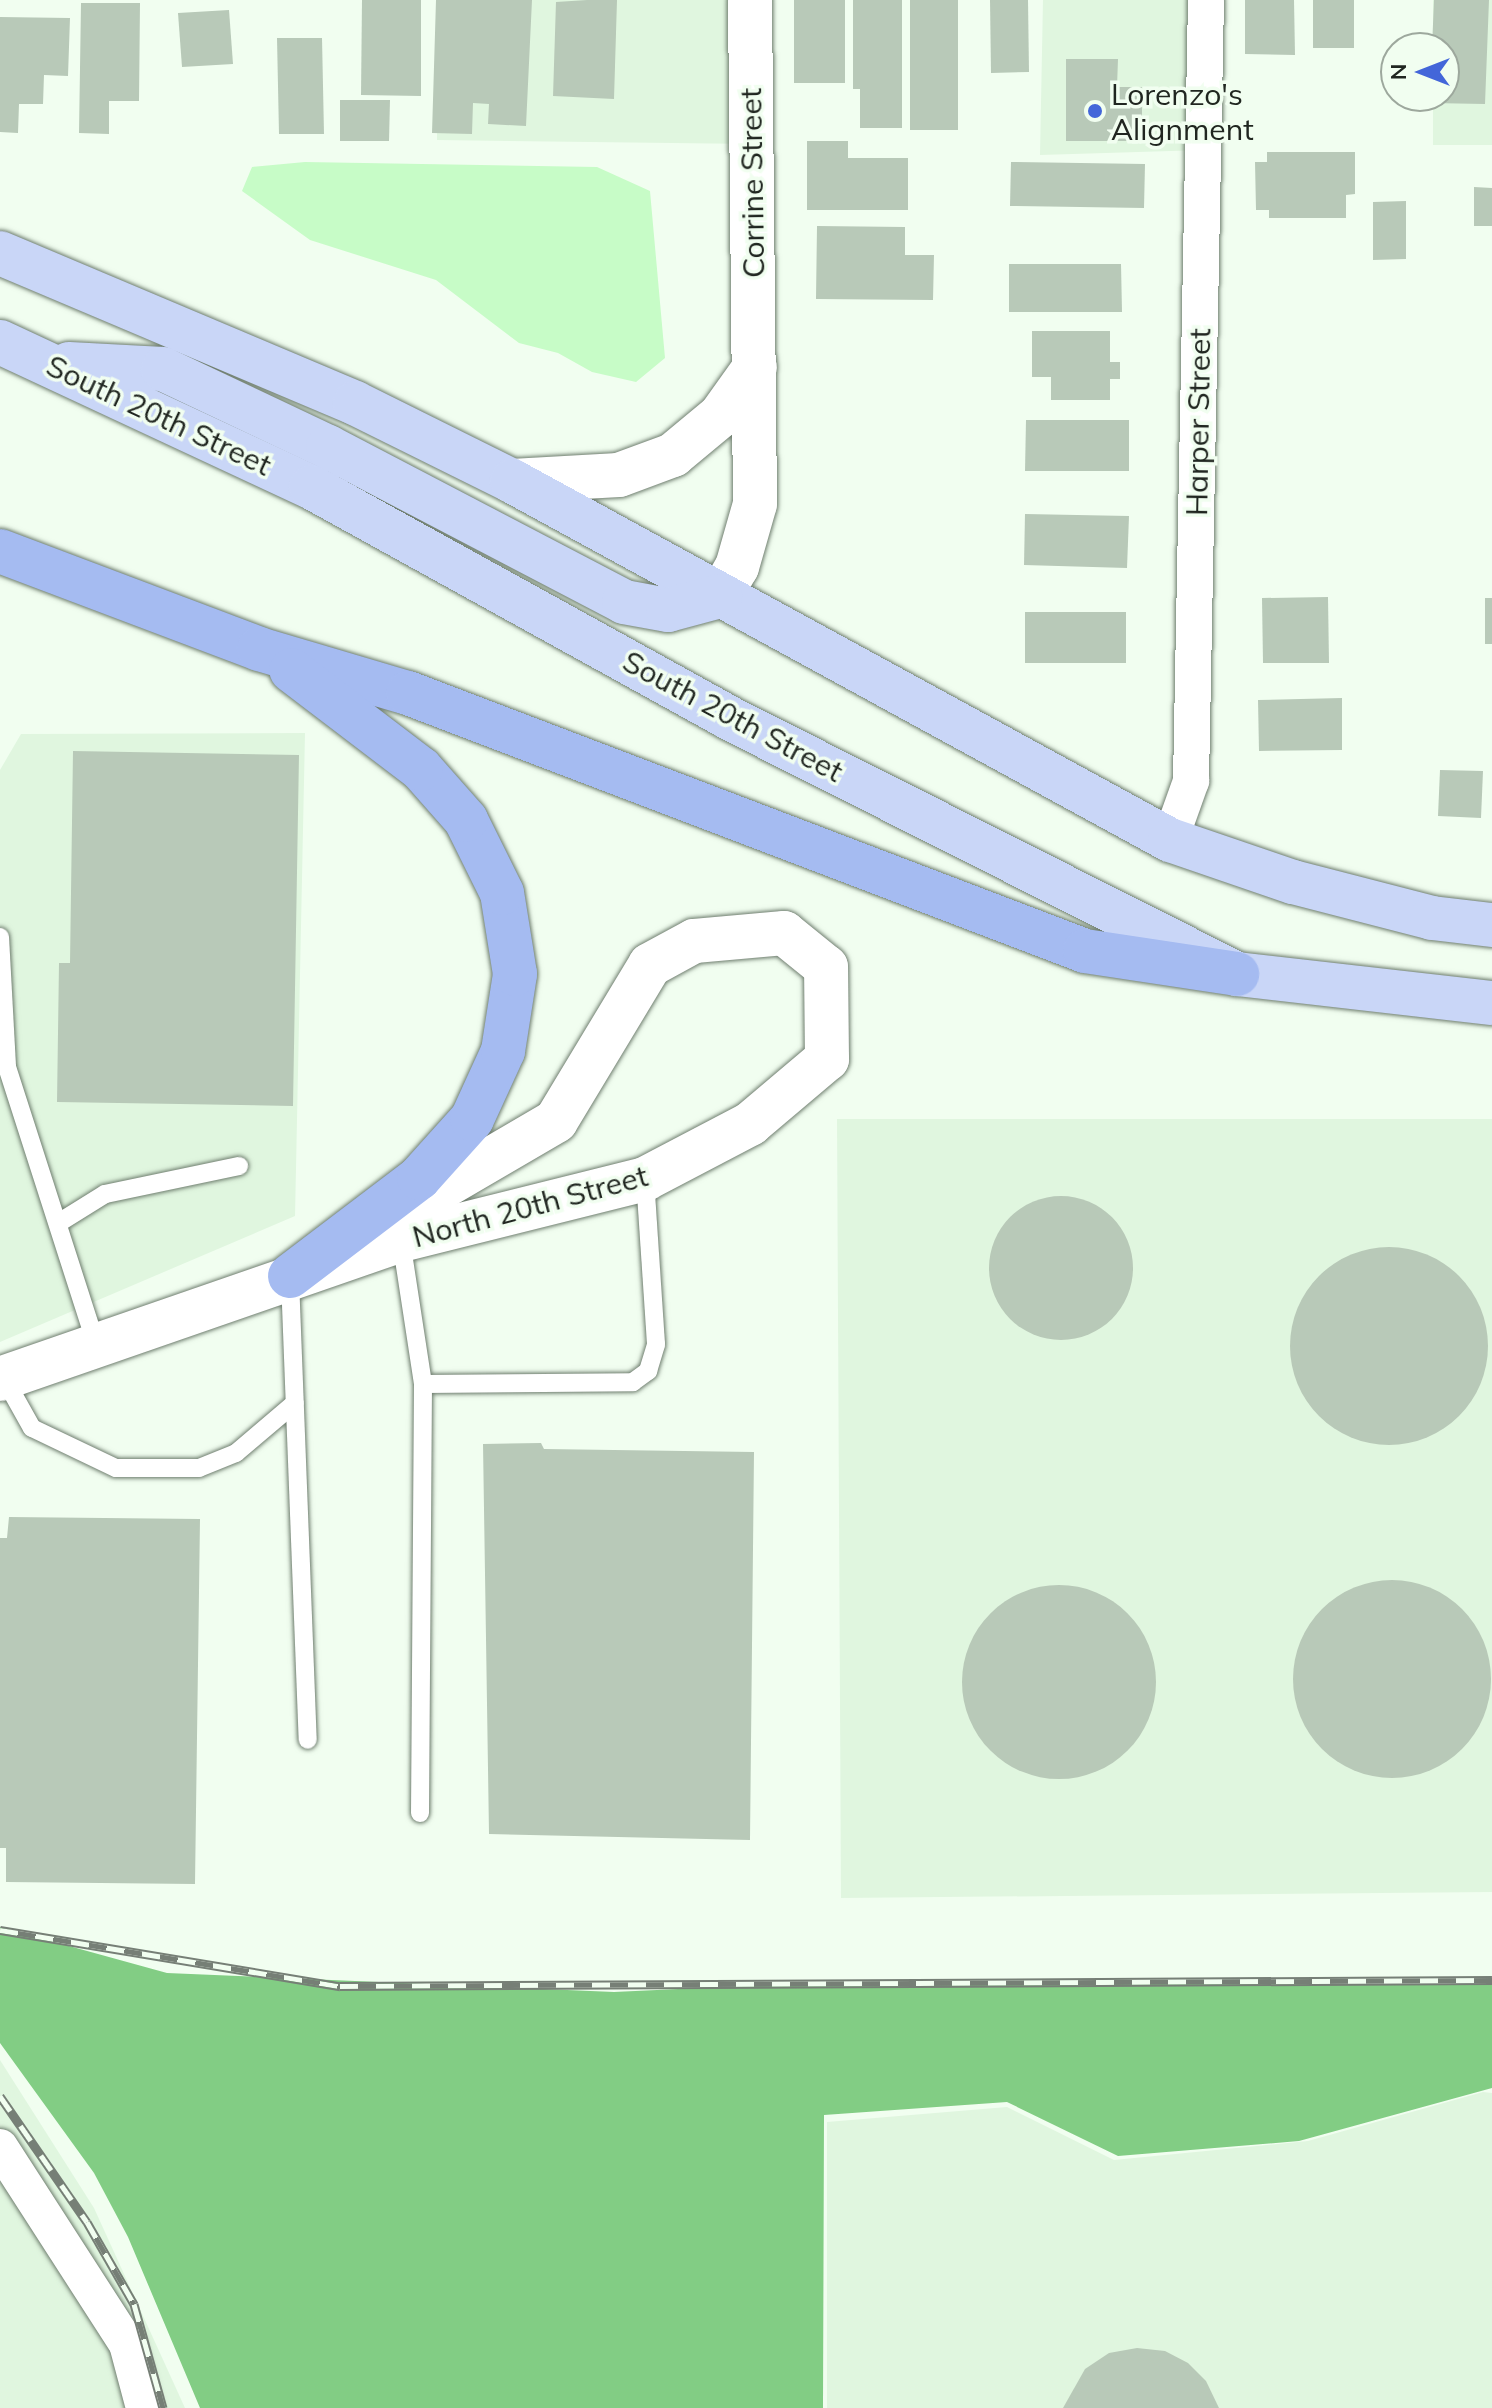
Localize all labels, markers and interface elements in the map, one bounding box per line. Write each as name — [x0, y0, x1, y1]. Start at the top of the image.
north arrow — [1380, 32, 1460, 112]
text: N — [1384, 64, 1412, 80]
place label: Lorenzo's Alignment — [1111, 76, 1254, 146]
street label: Corrine Street — [732, 88, 772, 278]
marker: Lorenzo's Alignment — [1086, 102, 1104, 120]
street label: Harper Street — [1178, 328, 1218, 516]
street label: South 20th Street — [41, 347, 277, 483]
street label: South 20th Street — [617, 643, 849, 789]
street label: North 20th Street — [408, 1157, 652, 1255]

